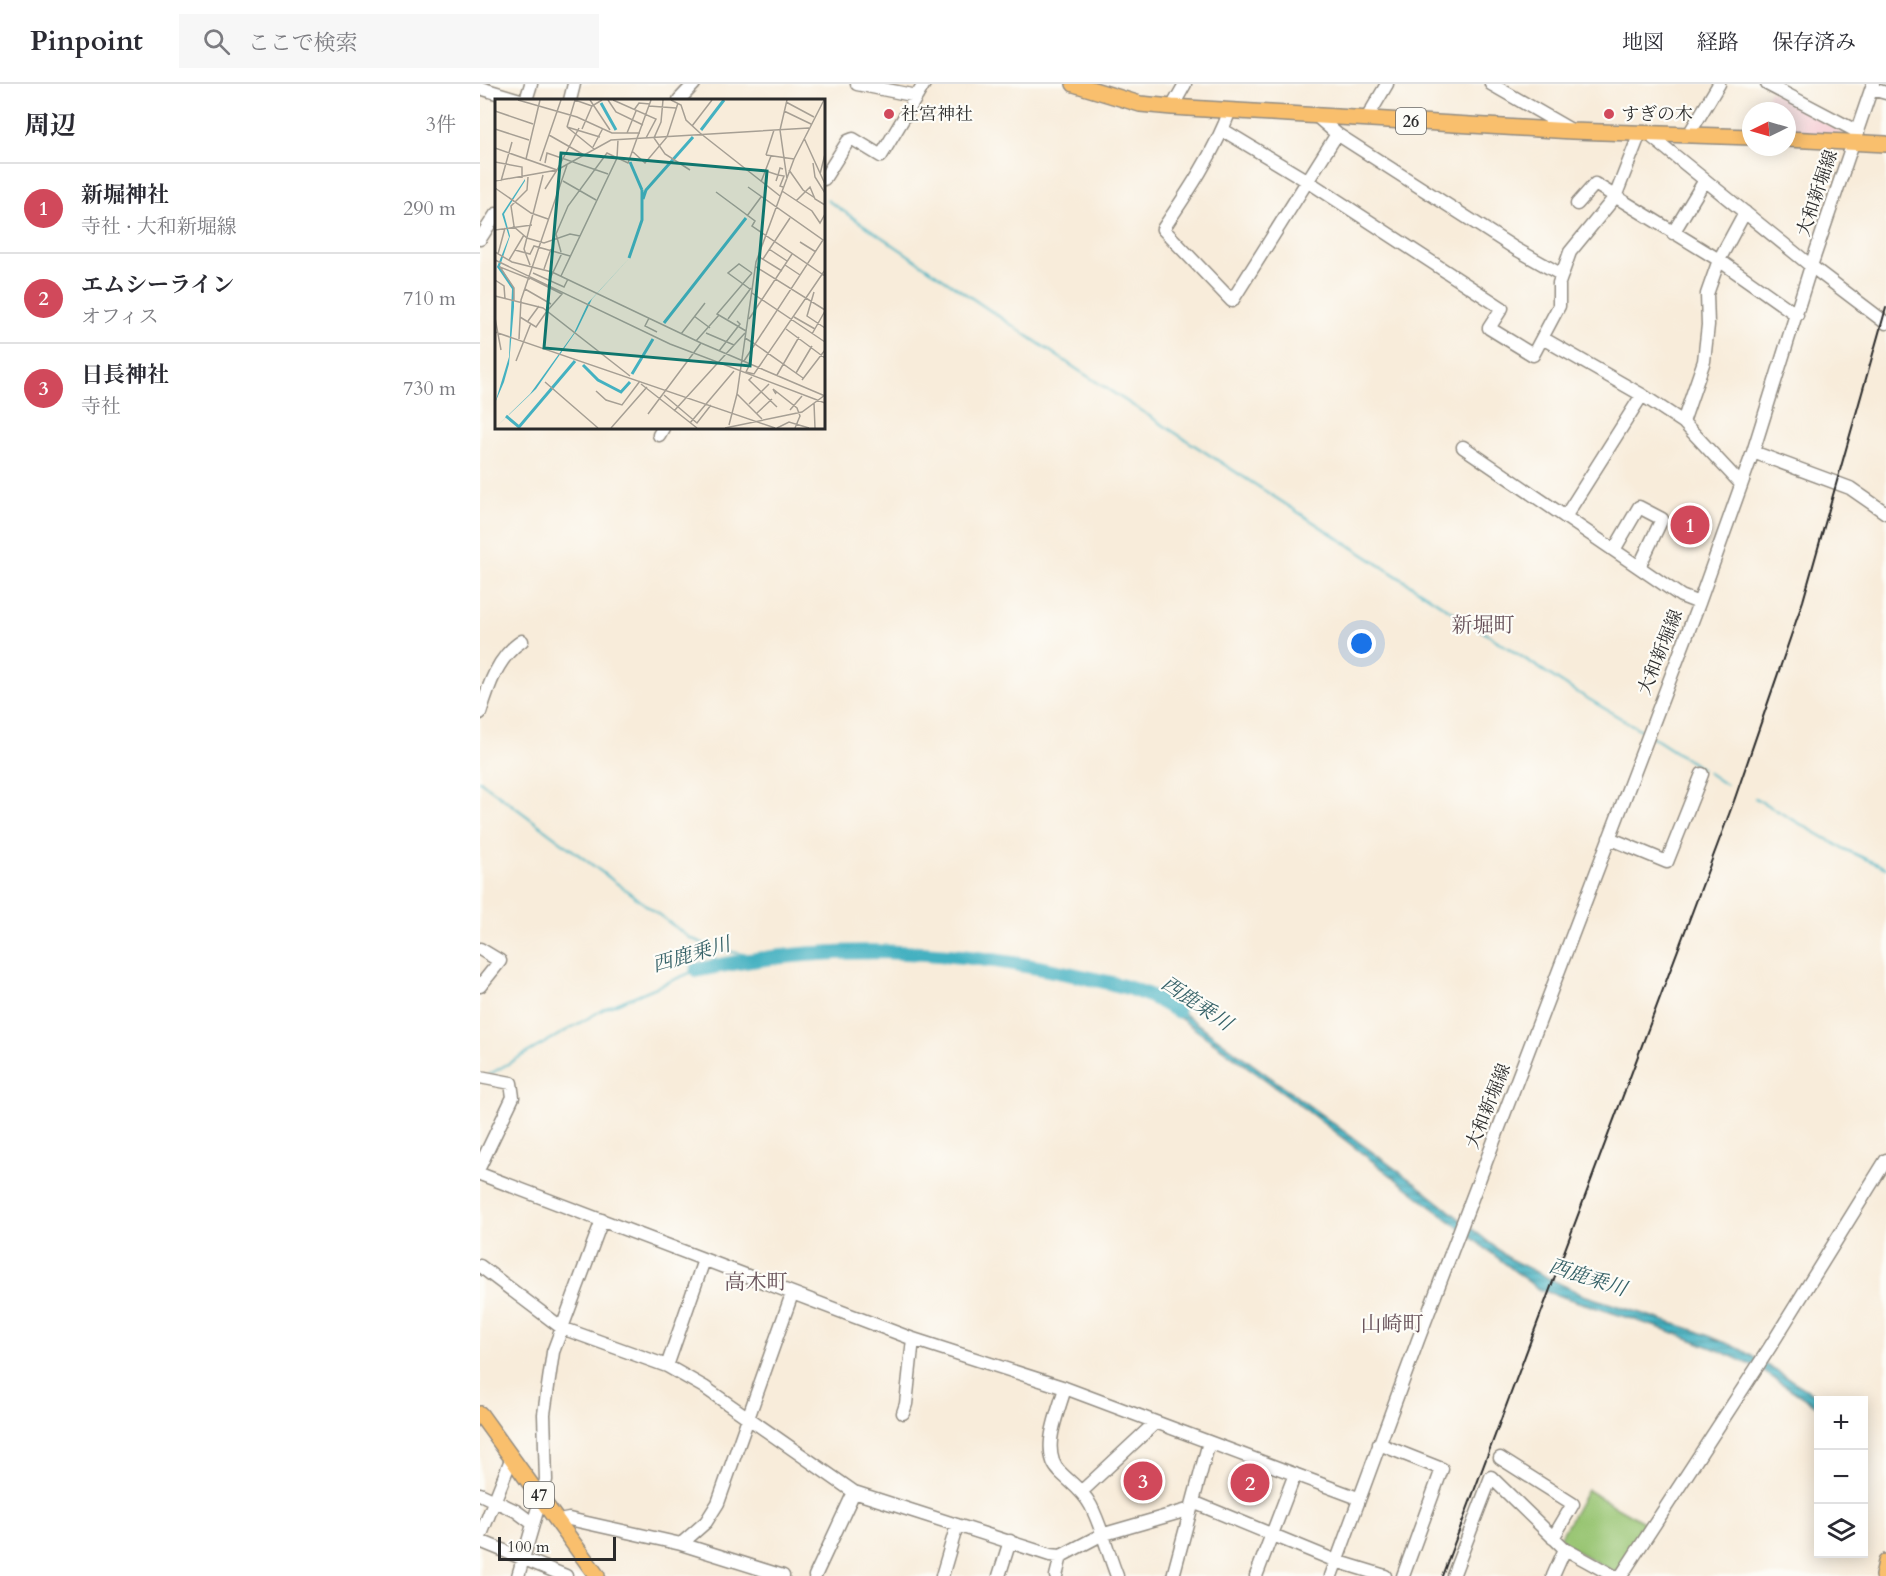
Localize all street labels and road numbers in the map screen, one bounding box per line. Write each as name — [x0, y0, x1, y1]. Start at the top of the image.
road number: 26 — [1396, 108, 1426, 134]
street label: 大和新堀線 — [1791, 147, 1844, 240]
street label: 大和新堀線 — [1632, 606, 1689, 699]
street label: 大和新堀線 — [1460, 1060, 1517, 1153]
road number: 47 — [524, 1482, 554, 1508]

